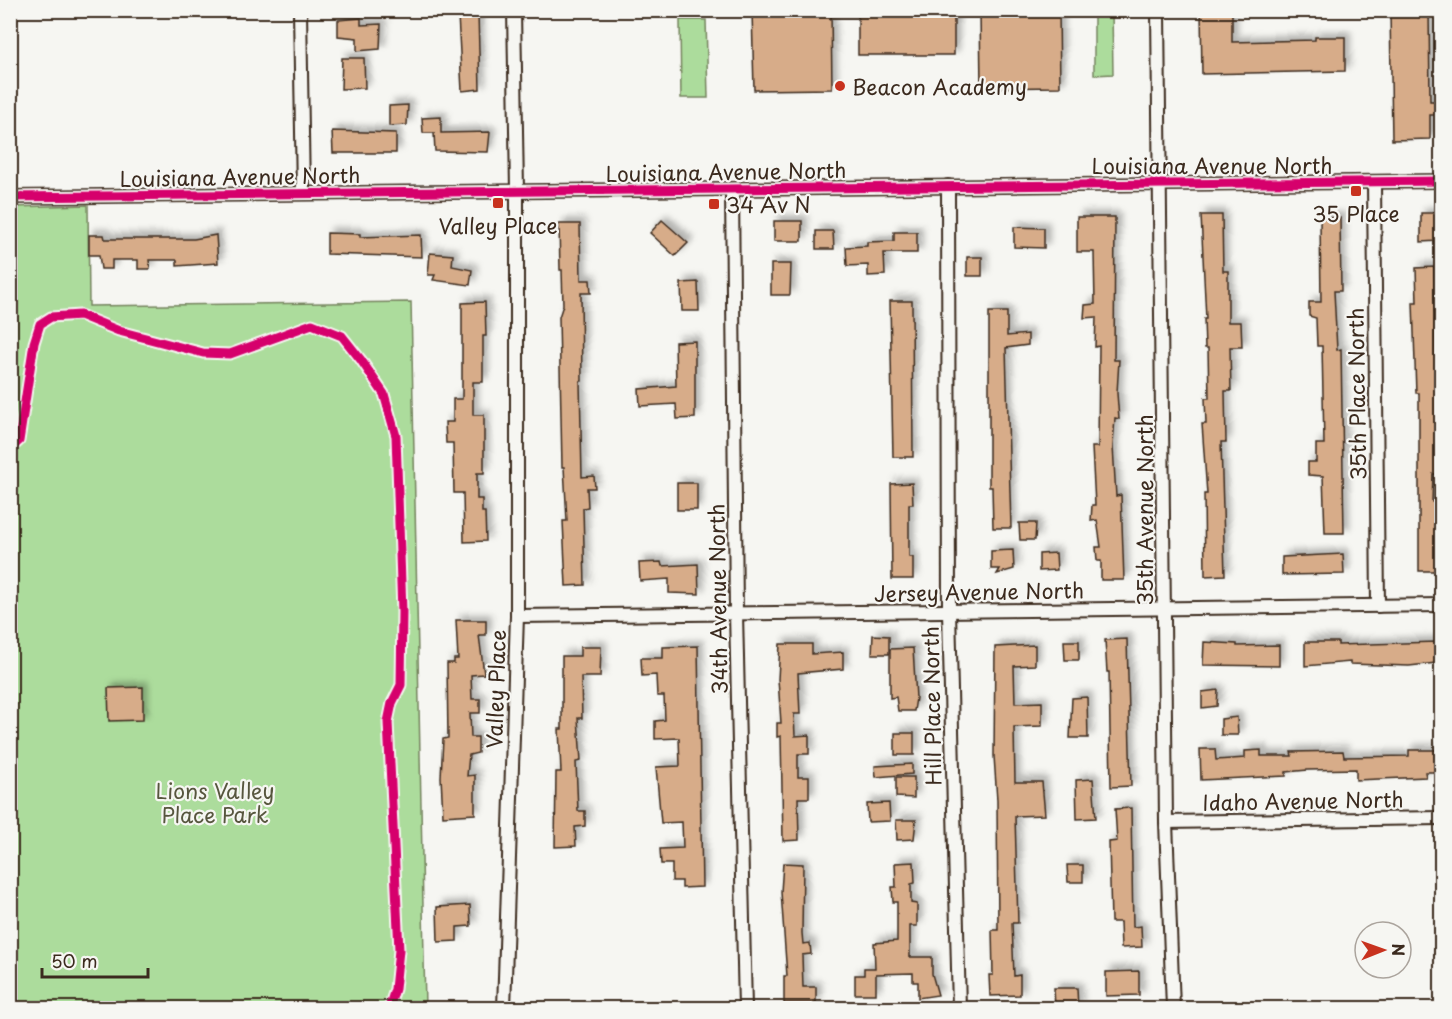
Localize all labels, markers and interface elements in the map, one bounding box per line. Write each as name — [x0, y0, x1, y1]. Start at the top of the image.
place label: Beacon Academy — [852, 70, 1027, 102]
marker: Beacon Academy — [833, 79, 847, 93]
street label: Louisiana Avenue North — [1092, 149, 1332, 181]
street label: Louisiana Avenue North — [605, 153, 847, 189]
street label: Louisiana Avenue North — [119, 158, 361, 194]
marker: 35 Place — [1349, 184, 1363, 198]
place label: 34 Av N — [726, 188, 811, 220]
marker: Valley Place — [491, 196, 505, 210]
marker: 34 Av N — [707, 197, 721, 211]
place label: 35 Place — [1312, 197, 1400, 229]
place label: Valley Place — [438, 209, 558, 241]
street label: 35th Place North — [1338, 307, 1374, 481]
street label: 35th Avenue North — [1128, 414, 1160, 606]
street label: 34th Avenue North — [699, 503, 735, 695]
street label: Jersey Avenue North — [874, 573, 1084, 609]
street label: Hill Place North — [914, 626, 948, 786]
street label: Valley Place — [477, 629, 513, 749]
park label: Lions Valley Place Park — [156, 774, 274, 830]
street label: Idaho Avenue North — [1202, 782, 1404, 818]
north arrow — [1353, 920, 1413, 980]
scale bar — [42, 941, 148, 979]
text: N — [1387, 943, 1411, 956]
text: 50 m — [51, 947, 98, 974]

